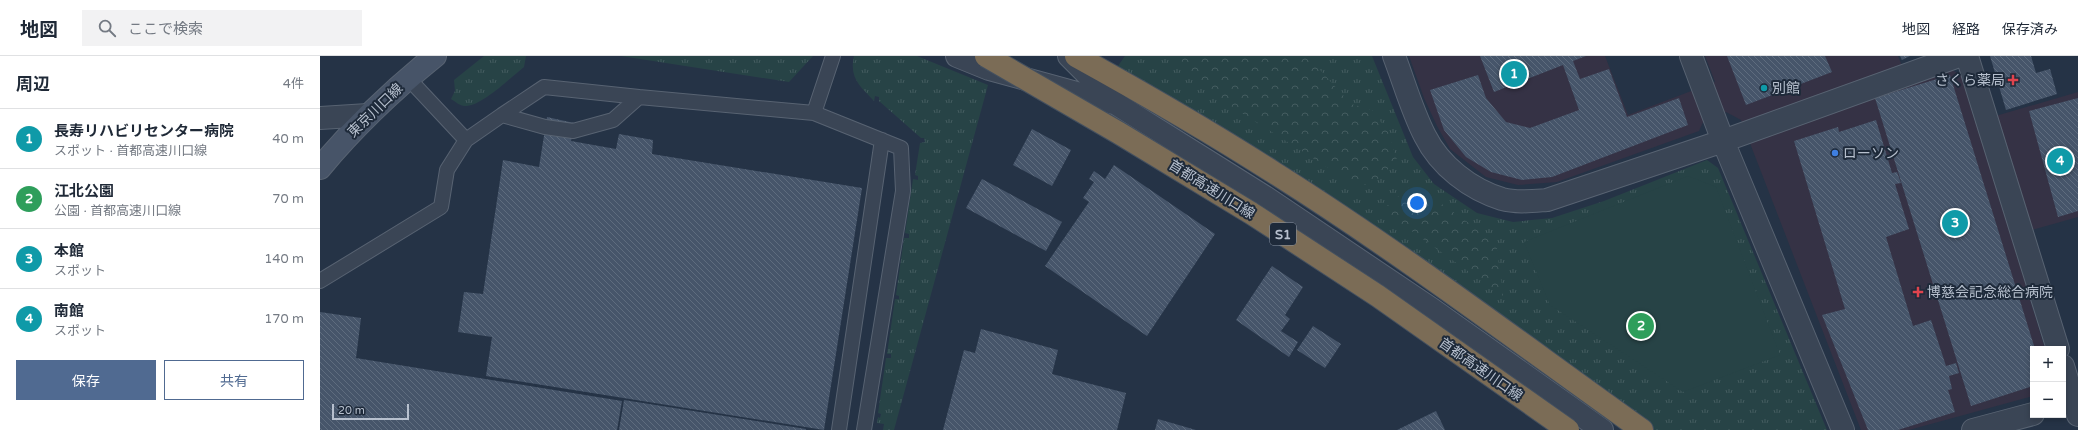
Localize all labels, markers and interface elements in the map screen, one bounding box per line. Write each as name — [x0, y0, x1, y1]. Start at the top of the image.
search box — [82, 10, 362, 46]
icon: search — [96, 17, 118, 39]
text: 地図 — [20, 19, 58, 41]
text: ここで検索 — [128, 20, 203, 38]
text: 地図 — [1902, 21, 1930, 38]
text: 経路 — [1952, 21, 1980, 38]
text: 保存済み — [2002, 21, 2058, 38]
pin: 1 — [1501, 59, 1527, 89]
place label: さくら薬局 — [1935, 72, 2005, 89]
text: 周辺 — [16, 74, 50, 95]
marker: さくら薬局 — [2008, 75, 2018, 85]
text: 4件 — [283, 76, 304, 92]
street label: 東京川口線 — [344, 80, 406, 141]
place label: 別館 — [1772, 80, 1800, 97]
marker: 別館 — [1759, 83, 1769, 93]
text: 長寿リハビリセンター病院 — [54, 122, 234, 140]
text: 1 — [25, 131, 33, 147]
text: 40 m — [272, 131, 304, 147]
text: スポット · 首都高速川口線 — [54, 143, 207, 159]
place label: ローソン — [1843, 145, 1899, 162]
pin: 4 — [2047, 146, 2073, 176]
marker: ローソン — [1830, 148, 1840, 158]
street label: 首都高速川口線 — [1166, 156, 1258, 223]
text: 江北公園 — [54, 182, 114, 200]
text: 2 — [25, 191, 33, 207]
text: 70 m — [272, 191, 304, 207]
your location — [1407, 193, 1427, 213]
text: 公園 · 首都高速川口線 — [54, 203, 181, 219]
pin: 3 — [1942, 208, 1968, 238]
road number: S1 — [1270, 223, 1296, 245]
text: 本館 — [54, 242, 84, 260]
text: 3 — [25, 251, 33, 267]
text: 140 m — [264, 251, 304, 267]
text: スポット — [54, 263, 106, 279]
place label: 博慈会記念総合病院 — [1927, 284, 2053, 301]
marker: 博慈会記念総合病院 — [1912, 286, 1924, 298]
text: 南館 — [54, 302, 84, 320]
text: 4 — [25, 311, 33, 327]
text: 170 m — [264, 311, 304, 327]
pin: 2 — [1628, 311, 1654, 341]
text: スポット — [54, 323, 106, 339]
street label: 首都高速川口線 — [1436, 334, 1526, 404]
map controls — [2030, 346, 2066, 418]
button: + — [2030, 346, 2066, 382]
button: 保存 — [16, 360, 156, 400]
button: 共有 — [164, 360, 304, 400]
button: − — [2030, 382, 2066, 418]
scale bar — [332, 402, 409, 421]
text: 20 m — [338, 404, 365, 417]

